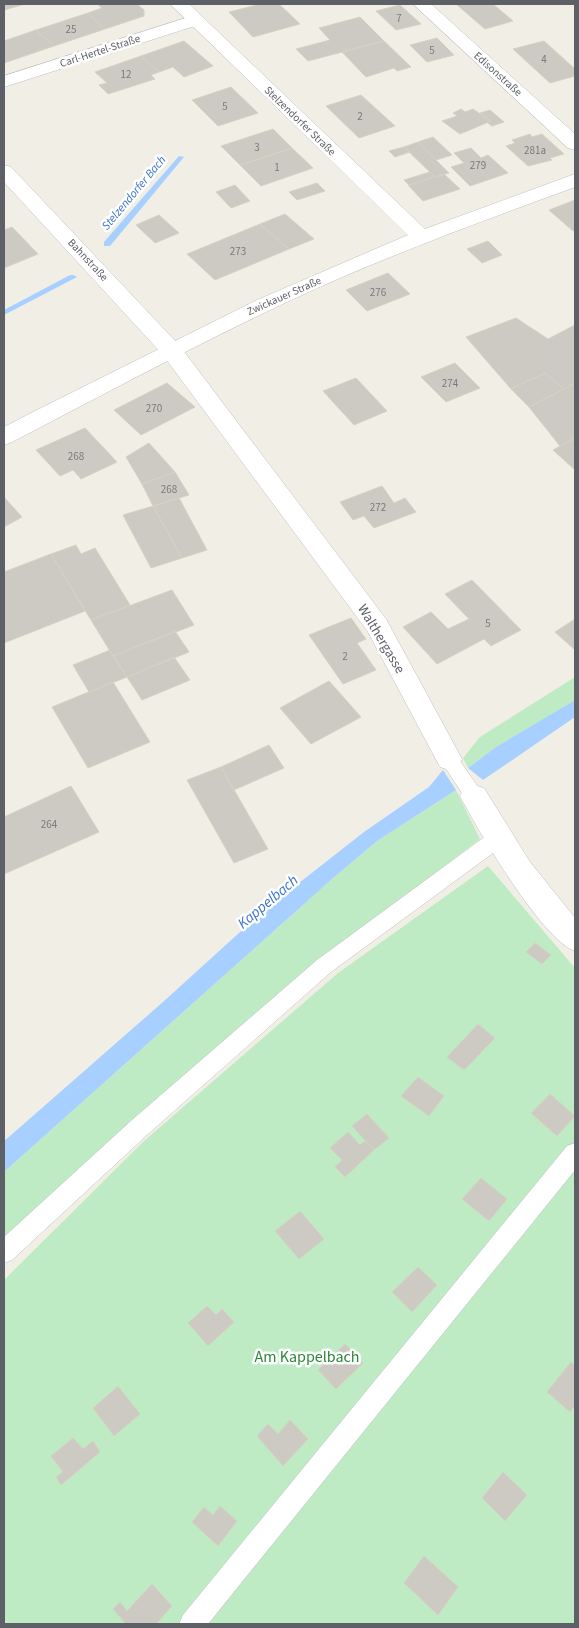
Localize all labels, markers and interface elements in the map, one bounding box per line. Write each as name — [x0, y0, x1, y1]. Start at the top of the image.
house number: 7 — [396, 11, 402, 26]
house number: 25 — [66, 22, 76, 37]
street label: Carl-Hertel-Straße — [58, 31, 143, 71]
house number: 5 — [429, 43, 435, 58]
street label: Edisonstraße — [471, 48, 526, 100]
house number: 4 — [541, 52, 547, 67]
house number: 12 — [121, 67, 131, 82]
street label: Stelzendorfer Straße — [261, 83, 339, 159]
house number: 5 — [222, 99, 228, 114]
house number: 2 — [357, 109, 363, 124]
house number: 3 — [254, 140, 260, 155]
house number: 281a — [524, 143, 546, 158]
water label: Stelzendorfer Bach — [98, 152, 170, 234]
house number: 279 — [470, 158, 486, 173]
house number: 1 — [274, 160, 280, 175]
street label: Bahnstraße — [64, 235, 112, 285]
house number: 273 — [230, 244, 246, 259]
street label: Zwickauer Straße — [244, 273, 324, 319]
house number: 276 — [370, 285, 387, 300]
house number: 274 — [442, 376, 459, 391]
house number: 270 — [146, 401, 162, 416]
house number: 268 — [68, 449, 85, 464]
house number: 268 — [161, 482, 178, 497]
house number: 272 — [370, 500, 386, 515]
street label: Walthergasse — [352, 600, 410, 678]
house number: 5 — [485, 616, 491, 631]
house number: 2 — [342, 649, 348, 664]
house number: 264 — [41, 817, 58, 832]
water label: Kappelbach — [233, 870, 303, 934]
park label: Am Kappelbach — [255, 1346, 359, 1368]

